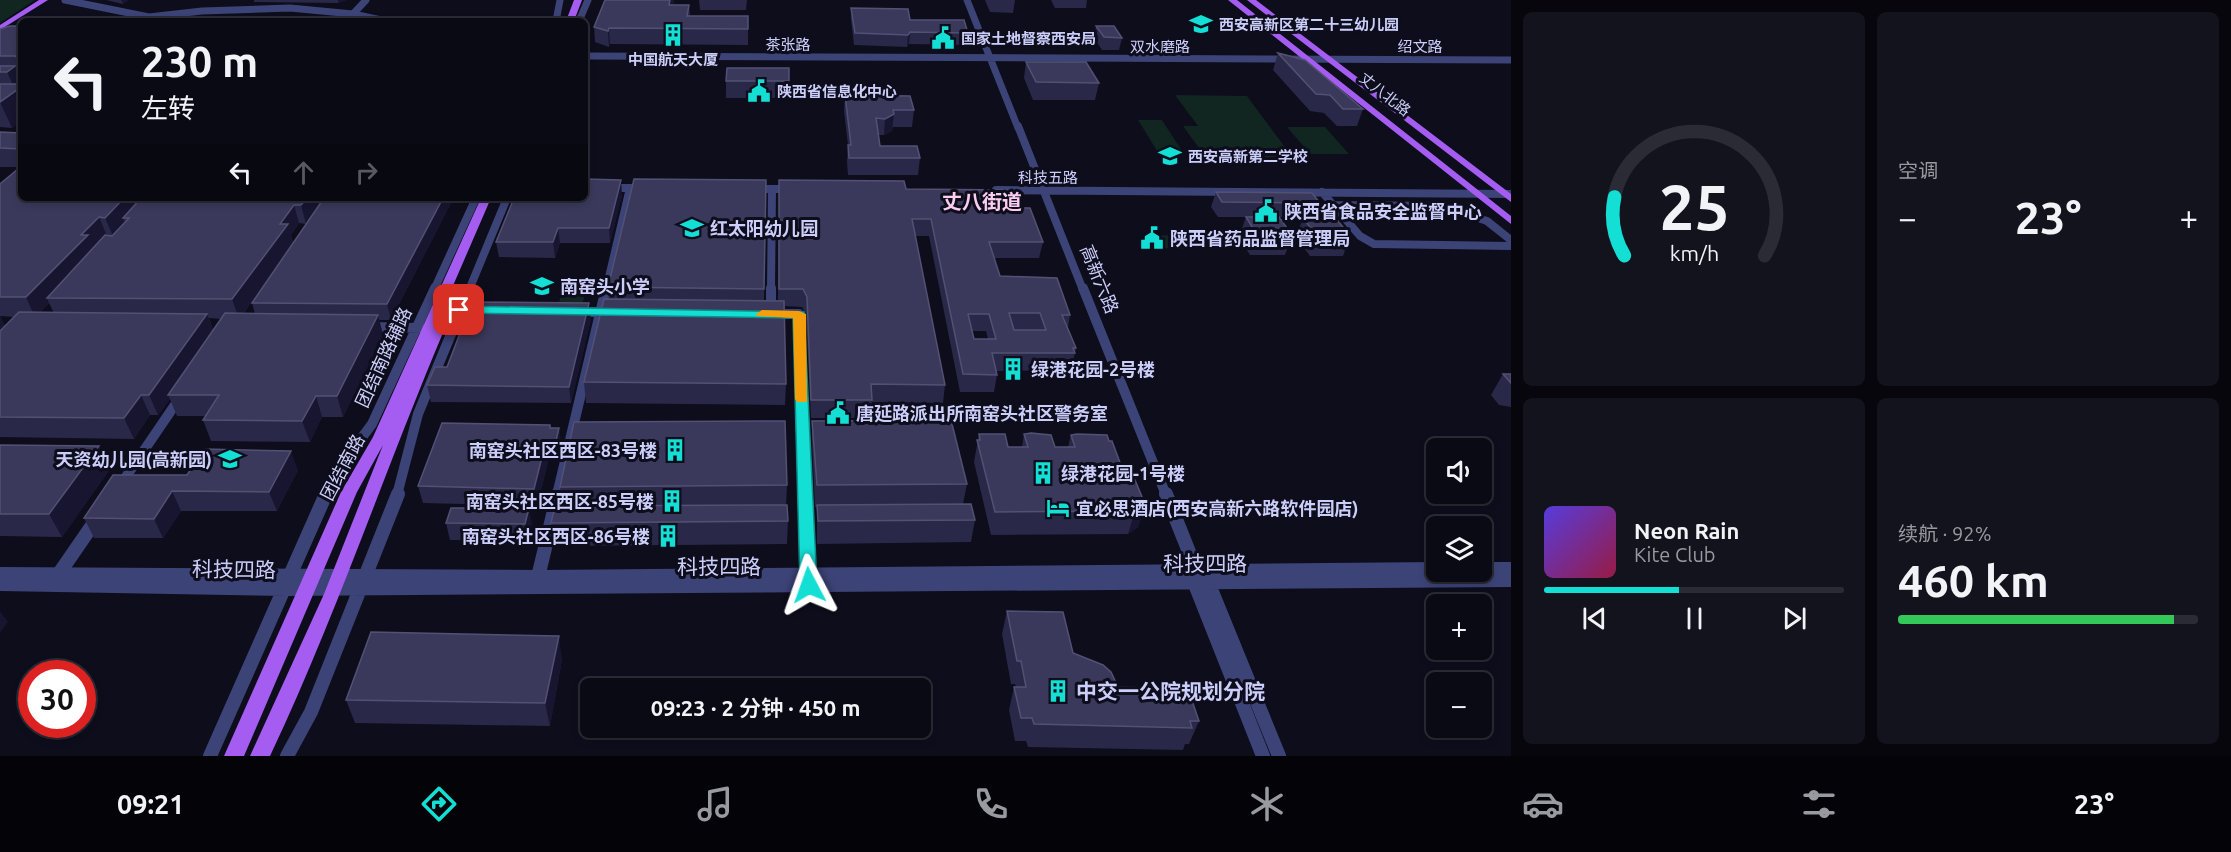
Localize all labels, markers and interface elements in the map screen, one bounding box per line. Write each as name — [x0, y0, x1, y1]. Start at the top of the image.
school or university icon: 西安高新区第二十三幼儿园 — [1188, 11, 1214, 37]
place label: 西安高新区第二十三幼儿园 — [1219, 16, 1399, 33]
building icon: 中国航天大厦 — [660, 22, 686, 48]
public building icon: 国家土地督察西安局 — [930, 25, 956, 51]
place label: 国家土地督察西安局 — [961, 30, 1096, 47]
street label: 茶张路 — [765, 36, 811, 53]
text: 230 m — [141, 38, 258, 85]
street label: 双水磨路 — [1130, 38, 1190, 55]
street label: 绍文路 — [1397, 38, 1443, 55]
icon: left — [42, 42, 120, 120]
place label: 中国航天大厦 — [628, 51, 718, 68]
street label: 丈八北路 — [1356, 69, 1414, 119]
public building icon: 陕西省信息化中心 — [746, 78, 772, 104]
place label: 陕西省信息化中心 — [777, 83, 897, 100]
text: 左转 — [141, 93, 195, 123]
school or university icon: 西安高新第二学校 — [1157, 143, 1183, 169]
place label: 西安高新第二学校 — [1188, 148, 1308, 165]
icon: left — [224, 156, 257, 189]
icon: ahead — [287, 156, 320, 189]
icon: right — [350, 156, 383, 189]
text: 空调 — [1898, 159, 1938, 182]
street label: 科技五路 — [1018, 169, 1078, 186]
text: 25 — [1659, 172, 1729, 242]
district label: 丈八街道 — [942, 190, 1022, 213]
text: 23° — [2015, 192, 2081, 243]
public building icon: 陕西省食品安全监督中心 — [1253, 198, 1279, 224]
text: − — [1898, 199, 1917, 236]
text: + — [2179, 199, 2198, 236]
place label: 陕西省食品安全监督中心 — [1284, 201, 1482, 221]
school or university icon: 红太阳幼儿园 — [679, 215, 705, 241]
place label: 红太阳幼儿园 — [710, 218, 818, 238]
public building icon: 陕西省药品监督管理局 — [1139, 225, 1165, 251]
place label: 陕西省药品监督管理局 — [1170, 228, 1350, 248]
text: km/h — [1669, 241, 1719, 265]
street label: 高新六路 — [1077, 242, 1123, 316]
school or university icon: 南窑头小学 — [529, 273, 555, 299]
place label: 南窑头小学 — [560, 276, 650, 296]
pin — [433, 284, 484, 335]
icon: arrive — [442, 293, 475, 326]
street label: 团结南路辅路 — [351, 304, 415, 410]
building icon: 绿港花园-2号楼 — [1000, 356, 1026, 382]
place label: 绿港花园-2号楼 — [1031, 359, 1155, 379]
public building icon: 唐延路派出所南窑头社区警务室 — [825, 400, 851, 426]
place label: 唐延路派出所南窑头社区警务室 — [856, 403, 1108, 423]
street label: 团结南路 — [316, 431, 368, 503]
building icon: 南窑头社区西区-83号楼 — [662, 437, 688, 463]
map controls — [1426, 438, 1492, 738]
button: sound — [1426, 438, 1492, 504]
place label: 南窑头社区西区-83号楼 — [469, 440, 657, 460]
school or university icon: 天资幼儿园(高新园) — [217, 446, 243, 472]
place label: 天资幼儿园(高新园) — [56, 449, 212, 470]
building icon: 绿港花园-1号楼 — [1030, 460, 1056, 486]
place label: 绿港花园-1号楼 — [1061, 463, 1185, 483]
building icon: 南窑头社区西区-85号楼 — [659, 488, 685, 514]
place label: 南窑头社区西区-85号楼 — [466, 491, 654, 511]
hotel icon: 宜必思酒店(西安高新六路软件园店) — [1045, 495, 1071, 521]
place label: 宜必思酒店(西安高新六路软件园店) — [1076, 498, 1358, 519]
button: layers — [1426, 516, 1492, 582]
text: Neon Rain — [1634, 518, 1739, 543]
text: 续航 · 92% — [1898, 522, 1991, 545]
building icon: 南窑头社区西区-86号楼 — [655, 523, 681, 549]
place label: 南窑头社区西区-86号楼 — [462, 526, 650, 546]
text: Kite Club — [1634, 543, 1716, 566]
street label: 科技四路 — [1163, 551, 1247, 575]
position arrow — [777, 553, 841, 617]
street label: 科技四路 — [677, 554, 761, 578]
text: 460 km — [1898, 555, 2049, 606]
street label: 科技四路 — [192, 556, 276, 582]
button: + — [1426, 594, 1492, 660]
icon: previous — [1578, 602, 1611, 635]
icon: pause — [1678, 602, 1711, 635]
icon: next — [1778, 602, 1811, 635]
speed limit sign: 30 — [18, 660, 96, 738]
button: − — [1426, 672, 1492, 738]
building icon: 中交一公院规划分院 — [1045, 678, 1071, 704]
place label: 中交一公院规划分院 — [1076, 679, 1265, 703]
text: 09:23 · 2 分钟 · 450 m — [651, 695, 860, 720]
icon: directions — [418, 783, 460, 825]
icon: music — [694, 783, 736, 825]
icon: phone — [970, 783, 1012, 825]
icon: climate — [1246, 783, 1288, 825]
icon: car — [1522, 783, 1564, 825]
icon: filters — [1798, 783, 1840, 825]
text: 09:21 — [117, 789, 185, 819]
text: 23° — [2074, 789, 2114, 819]

